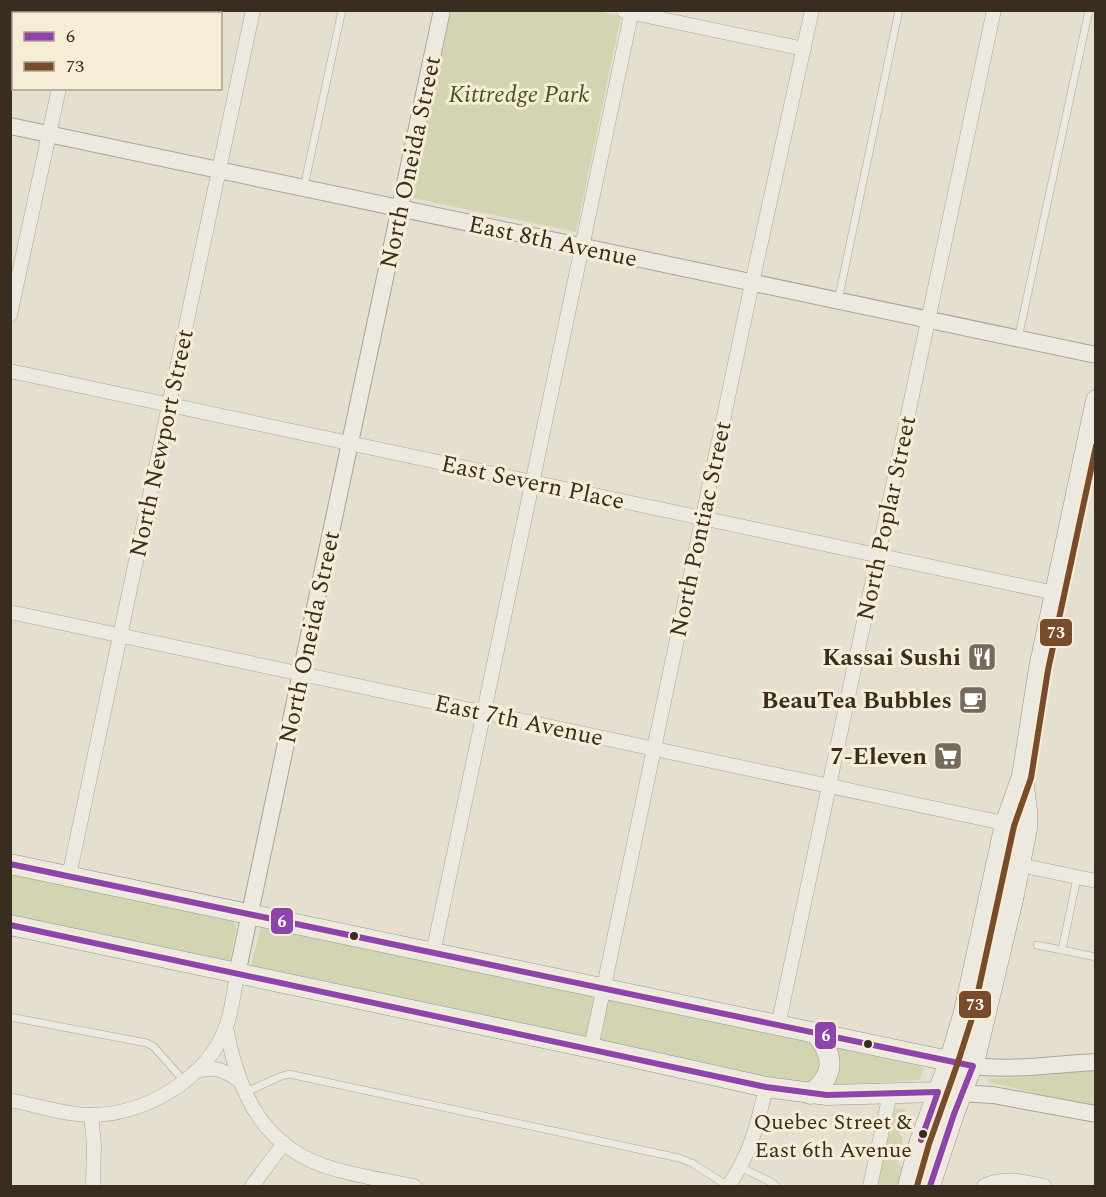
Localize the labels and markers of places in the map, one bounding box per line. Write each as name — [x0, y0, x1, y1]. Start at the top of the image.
place label: Kassai Sushi — [822, 640, 961, 676]
restaurant icon: Kassai Sushi — [966, 641, 998, 673]
place label: BeauTea Bubbles — [761, 683, 952, 719]
cafe icon: BeauTea Bubbles — [957, 684, 989, 716]
place label: 7-Eleven — [830, 739, 927, 775]
supermarket icon: 7-Eleven — [932, 740, 964, 772]
unlabelled marker — [348, 930, 360, 942]
unlabelled marker — [862, 1038, 874, 1050]
place label: Quebec Street & East 6th Avenue — [754, 1106, 913, 1167]
marker: Quebec Street & East 6th Avenue — [917, 1128, 929, 1140]

